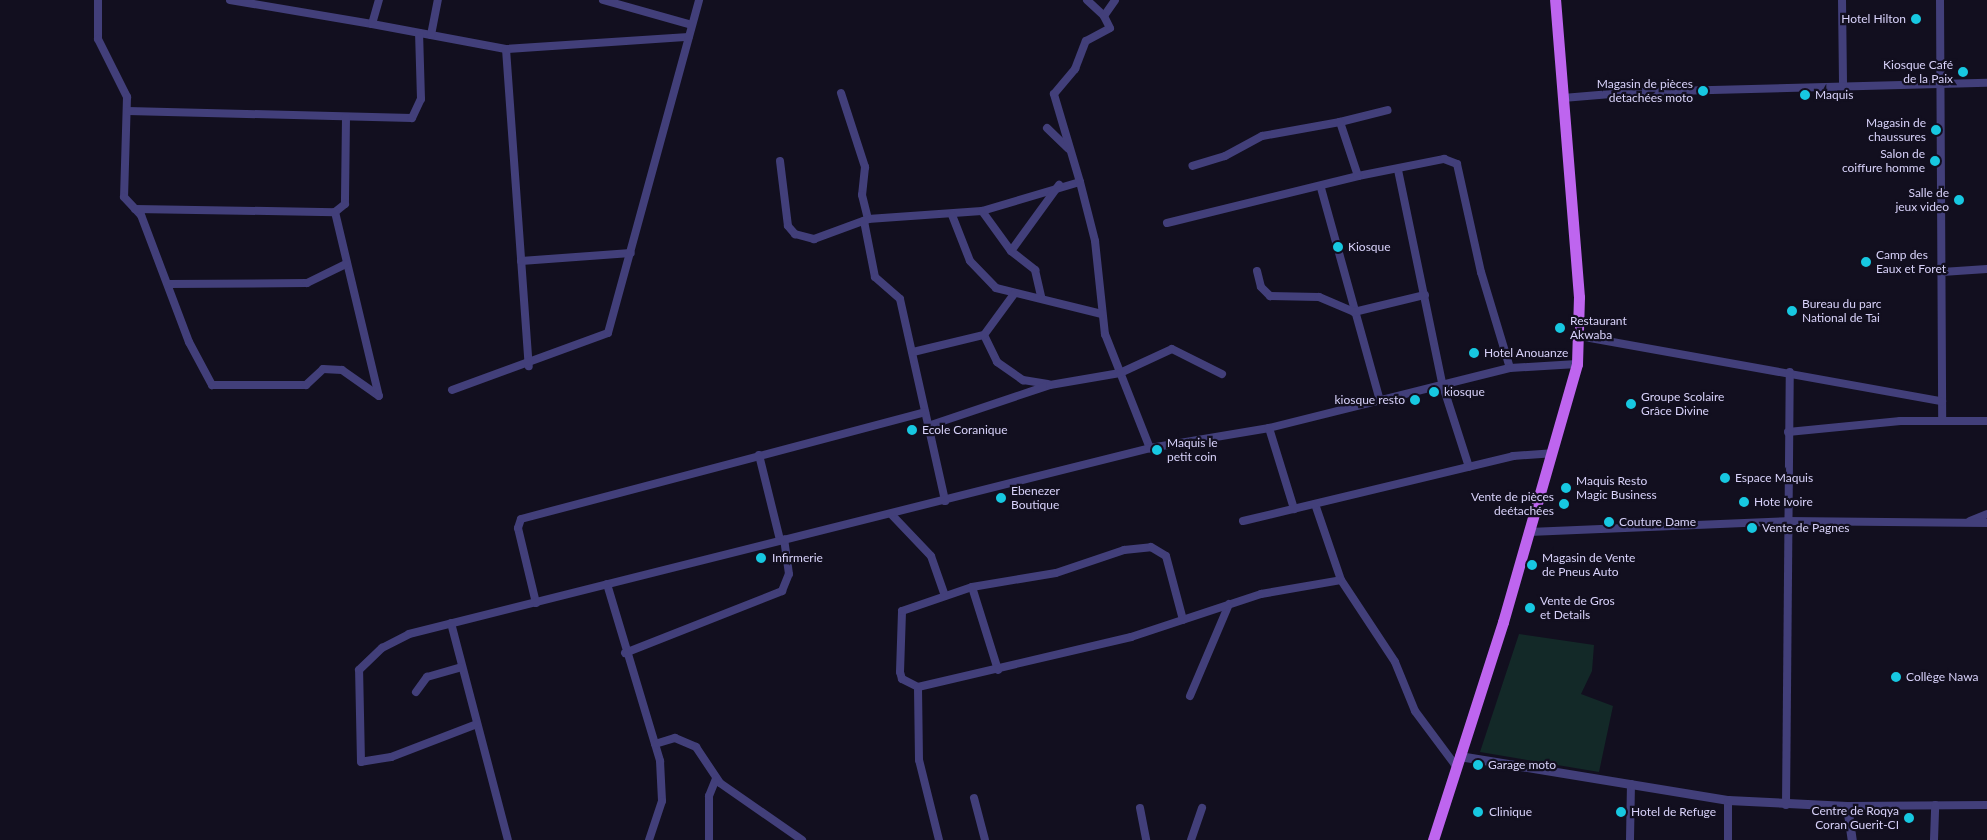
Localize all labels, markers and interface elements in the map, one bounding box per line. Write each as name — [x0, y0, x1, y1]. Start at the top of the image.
place label: Hotel Hilton — [1841, 12, 1906, 26]
marker: Hotel Hilton — [1910, 13, 1922, 25]
place label: Kiosque Café de la Paix — [1883, 58, 1953, 86]
marker: Kiosque Café de la Paix — [1957, 66, 1969, 78]
place label: Magasin de pièces detachées moto — [1597, 77, 1693, 105]
marker: Magasin de pièces detachées moto — [1697, 85, 1709, 97]
place label: Maquis — [1815, 88, 1853, 102]
marker: Maquis — [1799, 89, 1811, 101]
place label: Magasin de chaussures — [1866, 116, 1926, 144]
marker: Magasin de chaussures — [1930, 124, 1942, 136]
place label: Salon de coiffure homme — [1842, 147, 1925, 175]
marker: Salon de coiffure homme — [1929, 155, 1941, 167]
place label: Salle de jeux video — [1895, 186, 1949, 214]
marker: Salle de jeux video — [1953, 194, 1965, 206]
place label: Kiosque — [1348, 240, 1391, 254]
marker: Kiosque — [1332, 241, 1344, 253]
place label: Camp des Eaux et Foret — [1876, 248, 1946, 276]
marker: Camp des Eaux et Foret — [1860, 256, 1872, 268]
place label: Bureau du parc National de Tai — [1802, 297, 1882, 325]
marker: Bureau du parc National de Tai — [1786, 305, 1798, 317]
place label: Restaurant Akwaba — [1570, 314, 1627, 342]
marker: Restaurant Akwaba — [1554, 322, 1566, 334]
place label: Hotel Anouanze — [1484, 346, 1569, 360]
marker: Hotel Anouanze — [1468, 347, 1480, 359]
place label: kiosque — [1444, 385, 1485, 399]
marker: kiosque — [1428, 386, 1440, 398]
place label: Groupe Scolaire Grâce Divine — [1641, 390, 1724, 418]
place label: kiosque resto — [1334, 393, 1405, 407]
marker: kiosque resto — [1409, 394, 1421, 406]
marker: Groupe Scolaire Grâce Divine — [1625, 398, 1637, 410]
place label: Ecole Coranique — [922, 423, 1008, 437]
marker: Ecole Coranique — [906, 424, 918, 436]
place label: Maquis le petit coin — [1167, 436, 1218, 464]
marker: Maquis le petit coin — [1151, 444, 1163, 456]
place label: Espace Maquis — [1735, 471, 1813, 485]
marker: Espace Maquis — [1719, 472, 1731, 484]
place label: Maquis Resto Magic Business — [1576, 474, 1657, 502]
marker: Maquis Resto Magic Business — [1560, 482, 1572, 494]
place label: Ebenezer Boutique — [1011, 484, 1060, 512]
place label: Vente de pièces deétachées — [1471, 490, 1554, 518]
marker: Ebenezer Boutique — [995, 492, 1007, 504]
place label: Hote Ivoire — [1754, 495, 1813, 509]
marker: Hote Ivoire — [1738, 496, 1750, 508]
marker: Vente de pièces deétachées — [1558, 498, 1570, 510]
place label: Couture Dame — [1619, 515, 1696, 529]
marker: Couture Dame — [1603, 516, 1615, 528]
place label: Vente de Pagnes — [1762, 521, 1849, 535]
marker: Vente de Pagnes — [1746, 522, 1758, 534]
marker: Infirmerie — [754, 551, 768, 565]
place label: Infirmerie — [772, 551, 823, 565]
place label: Magasin de Vente de Pneus Auto — [1542, 551, 1636, 579]
marker: Magasin de Vente de Pneus Auto — [1526, 559, 1538, 571]
place label: Vente de Gros et Details — [1540, 594, 1615, 622]
marker: Vente de Gros et Details — [1524, 602, 1536, 614]
place label: Collège Nawa — [1906, 670, 1978, 684]
marker: Collège Nawa — [1890, 671, 1902, 683]
place label: Garage moto — [1488, 758, 1556, 772]
marker: Garage moto — [1472, 759, 1484, 771]
place label: Centre de Roqya Coran Guerit-CI — [1812, 804, 1899, 832]
marker: Clinique — [1471, 805, 1485, 819]
place label: Clinique — [1489, 805, 1532, 819]
place label: Hotel de Refuge — [1631, 805, 1716, 819]
marker: Hotel de Refuge — [1615, 806, 1627, 818]
marker: Centre de Roqya Coran Guerit-CI — [1903, 812, 1915, 824]

